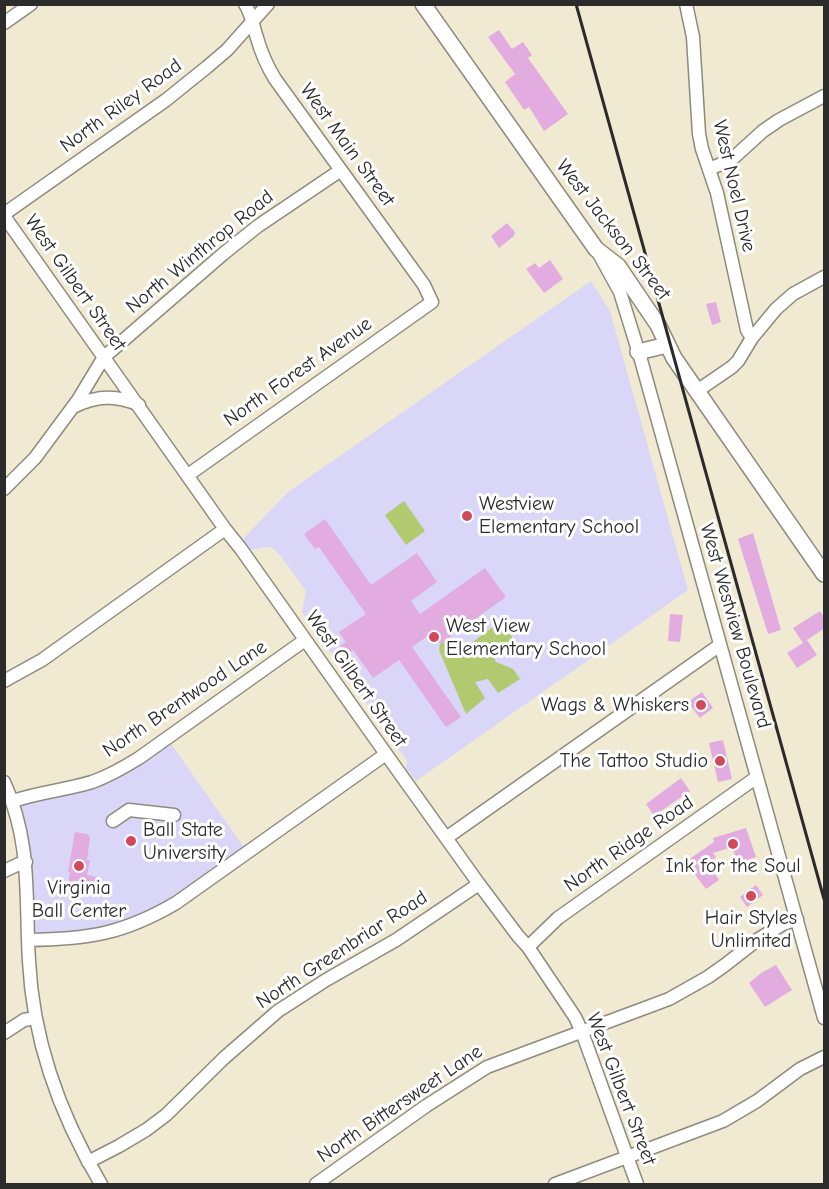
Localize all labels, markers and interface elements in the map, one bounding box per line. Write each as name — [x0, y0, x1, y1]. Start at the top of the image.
street label: North Riley Road — [56, 54, 186, 158]
street label: West Main Street — [294, 79, 400, 211]
street label: West Noel Drive — [707, 118, 761, 254]
street label: West Jackson Street — [551, 155, 675, 305]
street label: North Winthrop Road — [121, 185, 279, 319]
street label: West Gilbert Street — [19, 210, 131, 356]
street label: North Forest Avenue — [219, 312, 377, 432]
place label: Westview Elementary School — [479, 492, 639, 539]
marker: Westview Elementary School — [460, 509, 474, 523]
street label: West Westview Boulevard — [694, 521, 776, 731]
street label: West Gilbert Street — [300, 606, 412, 752]
place label: West View Elementary School — [446, 614, 606, 661]
marker: West View Elementary School — [427, 630, 441, 644]
street label: North Brentwood Lane — [98, 635, 272, 763]
place label: Wags & Whiskers — [541, 693, 689, 717]
marker: Wags & Whiskers — [694, 698, 708, 712]
place label: The Tattoo Studio — [560, 749, 708, 773]
marker: The Tattoo Studio — [713, 754, 727, 768]
street label: North Ridge Road — [560, 790, 698, 898]
place label: Ball State University — [143, 818, 226, 865]
marker: Ball State University — [124, 834, 138, 848]
marker: Ink for the Soul — [726, 837, 740, 851]
place label: Ink for the Soul — [665, 854, 801, 878]
marker: Virginia Ball Center — [72, 859, 86, 873]
place label: Virginia Ball Center — [32, 876, 126, 923]
street label: North Greenbriar Road — [252, 886, 432, 1014]
marker: Hair Styles Unlimited — [744, 889, 758, 903]
place label: Hair Styles Unlimited — [705, 906, 797, 953]
street label: West Gilbert Street — [581, 1009, 661, 1169]
street label: North Bittersweet Lane — [313, 1040, 487, 1168]

